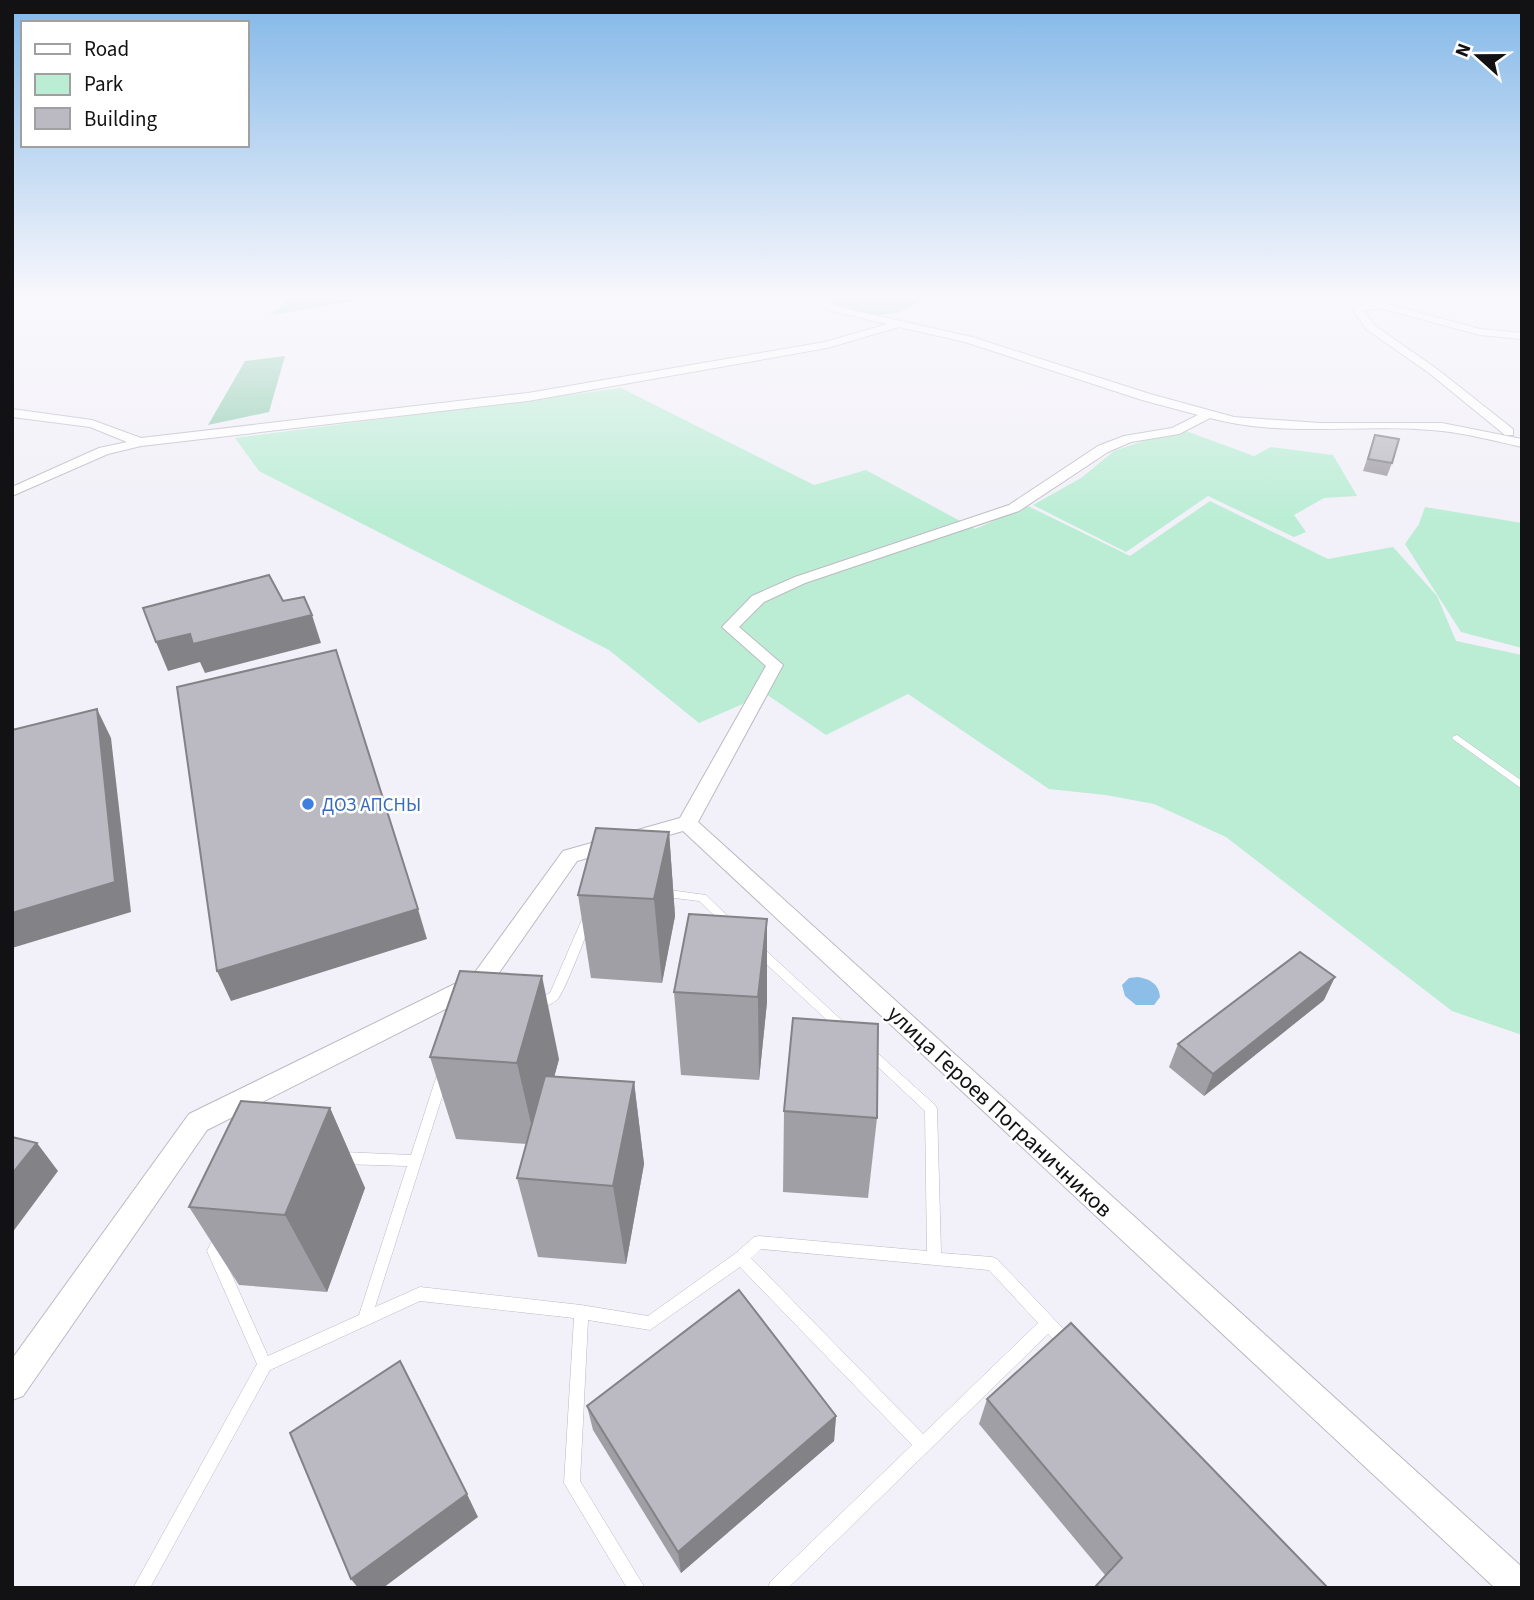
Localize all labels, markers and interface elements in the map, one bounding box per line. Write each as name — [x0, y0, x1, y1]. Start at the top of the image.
legend — [21, 21, 248, 147]
north arrow — [1443, 21, 1513, 91]
text: Road — [84, 34, 129, 64]
text: N — [1449, 40, 1478, 61]
text: Park — [84, 69, 124, 99]
text: Building — [84, 104, 158, 134]
place label: ДОЗ АПСНЫ — [322, 792, 421, 819]
marker: ДОЗ АПСНЫ — [300, 796, 316, 812]
street label: улица Героев Пограничников — [880, 998, 1120, 1225]

